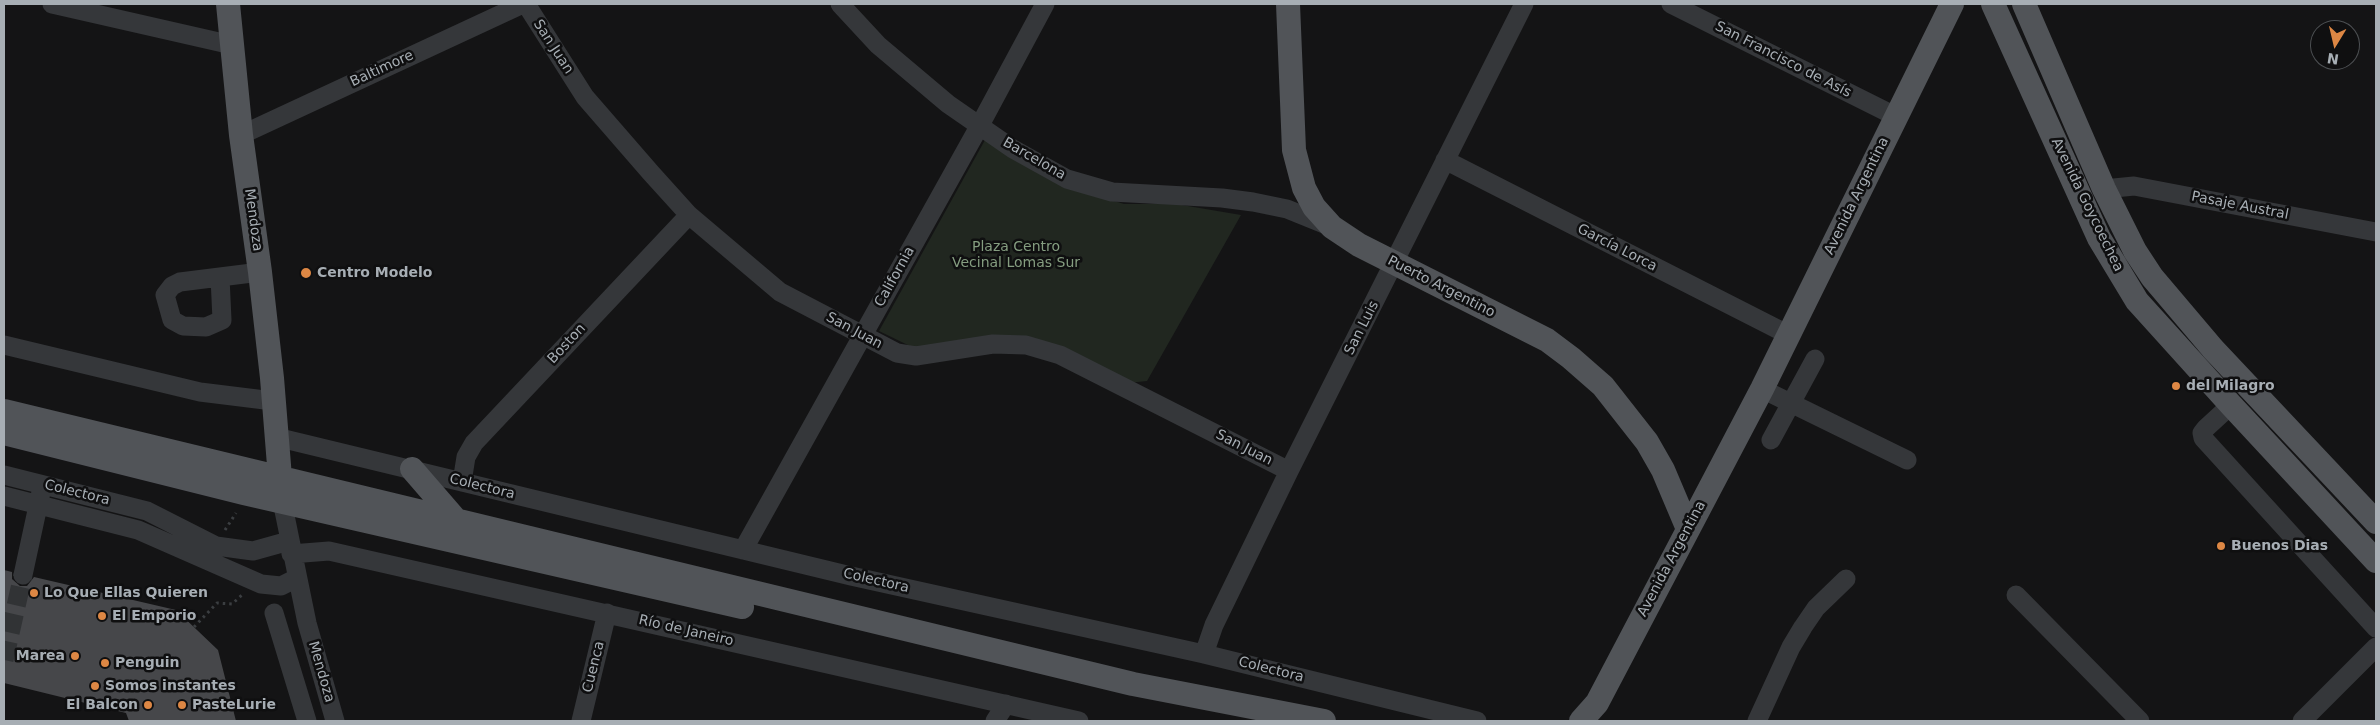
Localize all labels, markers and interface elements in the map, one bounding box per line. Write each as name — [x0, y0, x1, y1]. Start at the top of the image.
street label: San Juan — [529, 17, 577, 77]
street label: San Francisco de Asís — [1712, 18, 1854, 102]
north arrow — [2310, 20, 2360, 70]
street label: Baltimore — [348, 47, 416, 91]
text: N — [2326, 50, 2340, 68]
street label: Barcelona — [1000, 134, 1068, 184]
street label: Avenida Argentina — [1821, 135, 1893, 257]
street label: Avenida Goycoechea — [2047, 135, 2127, 275]
street label: Mendoza — [240, 188, 266, 252]
street label: Pasaje Austral — [2190, 188, 2290, 224]
street label: García Lorca — [1574, 221, 1660, 275]
park label: Plaza Centro Vecinal Lomas Sur — [952, 239, 1080, 272]
street label: California — [872, 244, 918, 310]
street label: Puerto Argentino — [1385, 253, 1497, 321]
place label: Centro Modelo — [317, 265, 432, 281]
marker: Centro Modelo — [299, 266, 313, 280]
street label: San Luis — [1341, 298, 1383, 358]
street label: San Juan — [823, 309, 885, 353]
street label: Boston — [544, 321, 590, 367]
place label: del Milagro — [2186, 378, 2275, 394]
marker: del Milagro — [2170, 380, 2182, 392]
street label: San Juan — [1213, 427, 1275, 469]
street label: Colectora — [447, 471, 517, 503]
street label: Colectora — [42, 477, 112, 509]
street label: Avenida Argentina — [1634, 498, 1710, 620]
place label: Buenos Dias — [2231, 538, 2328, 554]
marker: Buenos Dias — [2215, 540, 2227, 552]
street label: Colectora — [842, 565, 910, 597]
place label: Lo Que Ellas Quieren — [44, 585, 208, 601]
marker: Lo Que Ellas Quieren — [28, 587, 40, 599]
place label: El Emporio — [112, 608, 196, 624]
marker: El Emporio — [96, 610, 108, 622]
street label: Río de Janeiro — [637, 612, 735, 650]
street label: Mendoza — [304, 639, 338, 705]
street label: Cuenca — [580, 640, 608, 694]
place label: Marea — [16, 648, 65, 664]
marker: Marea — [69, 650, 81, 662]
street label: Colectora — [1236, 654, 1306, 686]
place label: Penguin — [115, 655, 179, 671]
marker: Penguin — [99, 657, 111, 669]
place label: Somos instantes — [105, 678, 236, 694]
marker: Somos instantes — [89, 680, 101, 692]
place label: El Balcon — [66, 697, 138, 713]
place label: PasteLurie — [192, 697, 276, 713]
marker: El Balcon — [142, 699, 154, 711]
marker: PasteLurie — [176, 699, 188, 711]

